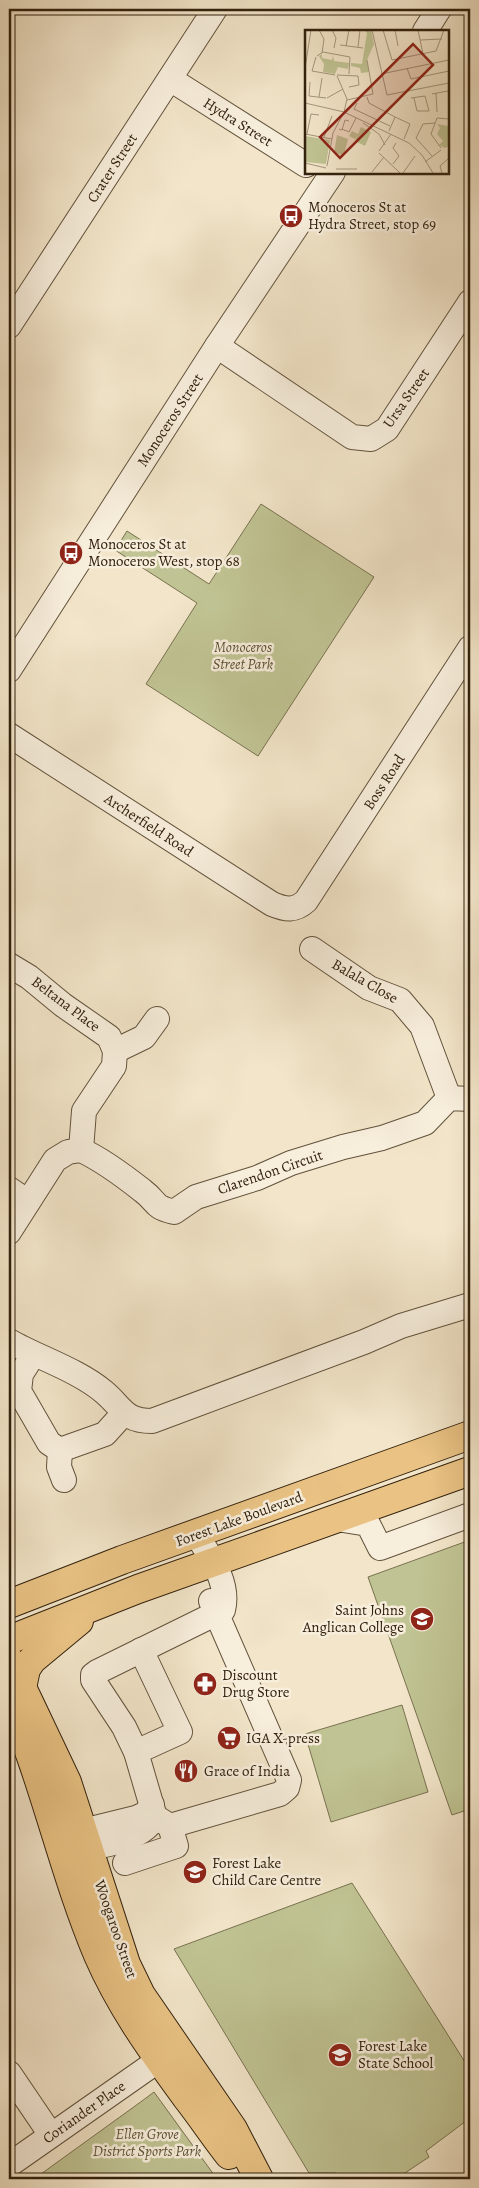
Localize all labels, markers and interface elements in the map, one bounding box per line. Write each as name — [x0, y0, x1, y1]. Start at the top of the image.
inset map — [305, 30, 449, 174]
street label: Hydra Street — [200, 93, 276, 151]
street label: Crater Street — [82, 129, 142, 207]
place label: Monoceros St at Hydra Street, stop 69 — [308, 197, 436, 234]
bus stop icon: Monoceros St at Hydra Street, stop 69 — [278, 203, 304, 229]
street label: Ursa Street — [378, 364, 434, 432]
street label: Monoceros Street — [132, 369, 208, 470]
place label: Monoceros St at Monoceros West, stop 68 — [88, 534, 240, 571]
bus stop icon: Monoceros St at Monoceros West, stop 68 — [58, 540, 84, 566]
park label: Monoceros Street Park — [213, 637, 274, 674]
street label: Boss Road — [359, 750, 410, 814]
street label: Archerfield Road — [100, 788, 198, 862]
street label: Balala Close — [328, 954, 402, 1008]
street label: Beltana Place — [28, 972, 105, 1037]
street label: Clarendon Circuit — [215, 1145, 325, 1199]
street label: Forest Lake Boulevard — [173, 1486, 306, 1551]
place label: Saint Johns Anglican College — [302, 1600, 404, 1637]
school or university icon: Saint Johns Anglican College — [409, 1606, 435, 1632]
place label: Discount Drug Store — [222, 1665, 290, 1702]
pharmacy icon: Discount Drug Store — [192, 1671, 218, 1697]
supermarket icon: IGA X-press — [216, 1725, 242, 1751]
place label: IGA X-press — [246, 1728, 320, 1748]
restaurant icon: Grace of India — [173, 1758, 199, 1784]
place label: Grace of India — [204, 1761, 290, 1781]
place label: Forest Lake Child Care Centre — [212, 1853, 322, 1890]
school or university icon: Forest Lake Child Care Centre — [182, 1859, 208, 1885]
street label: Woogaroo Street — [90, 1876, 142, 1981]
place label: Forest Lake State School — [358, 2036, 433, 2073]
school or university icon: Forest Lake State School — [327, 2042, 353, 2068]
street label: Coriander Place — [39, 2076, 130, 2148]
park label: Ellen Grove District Sports Park — [93, 2124, 201, 2161]

